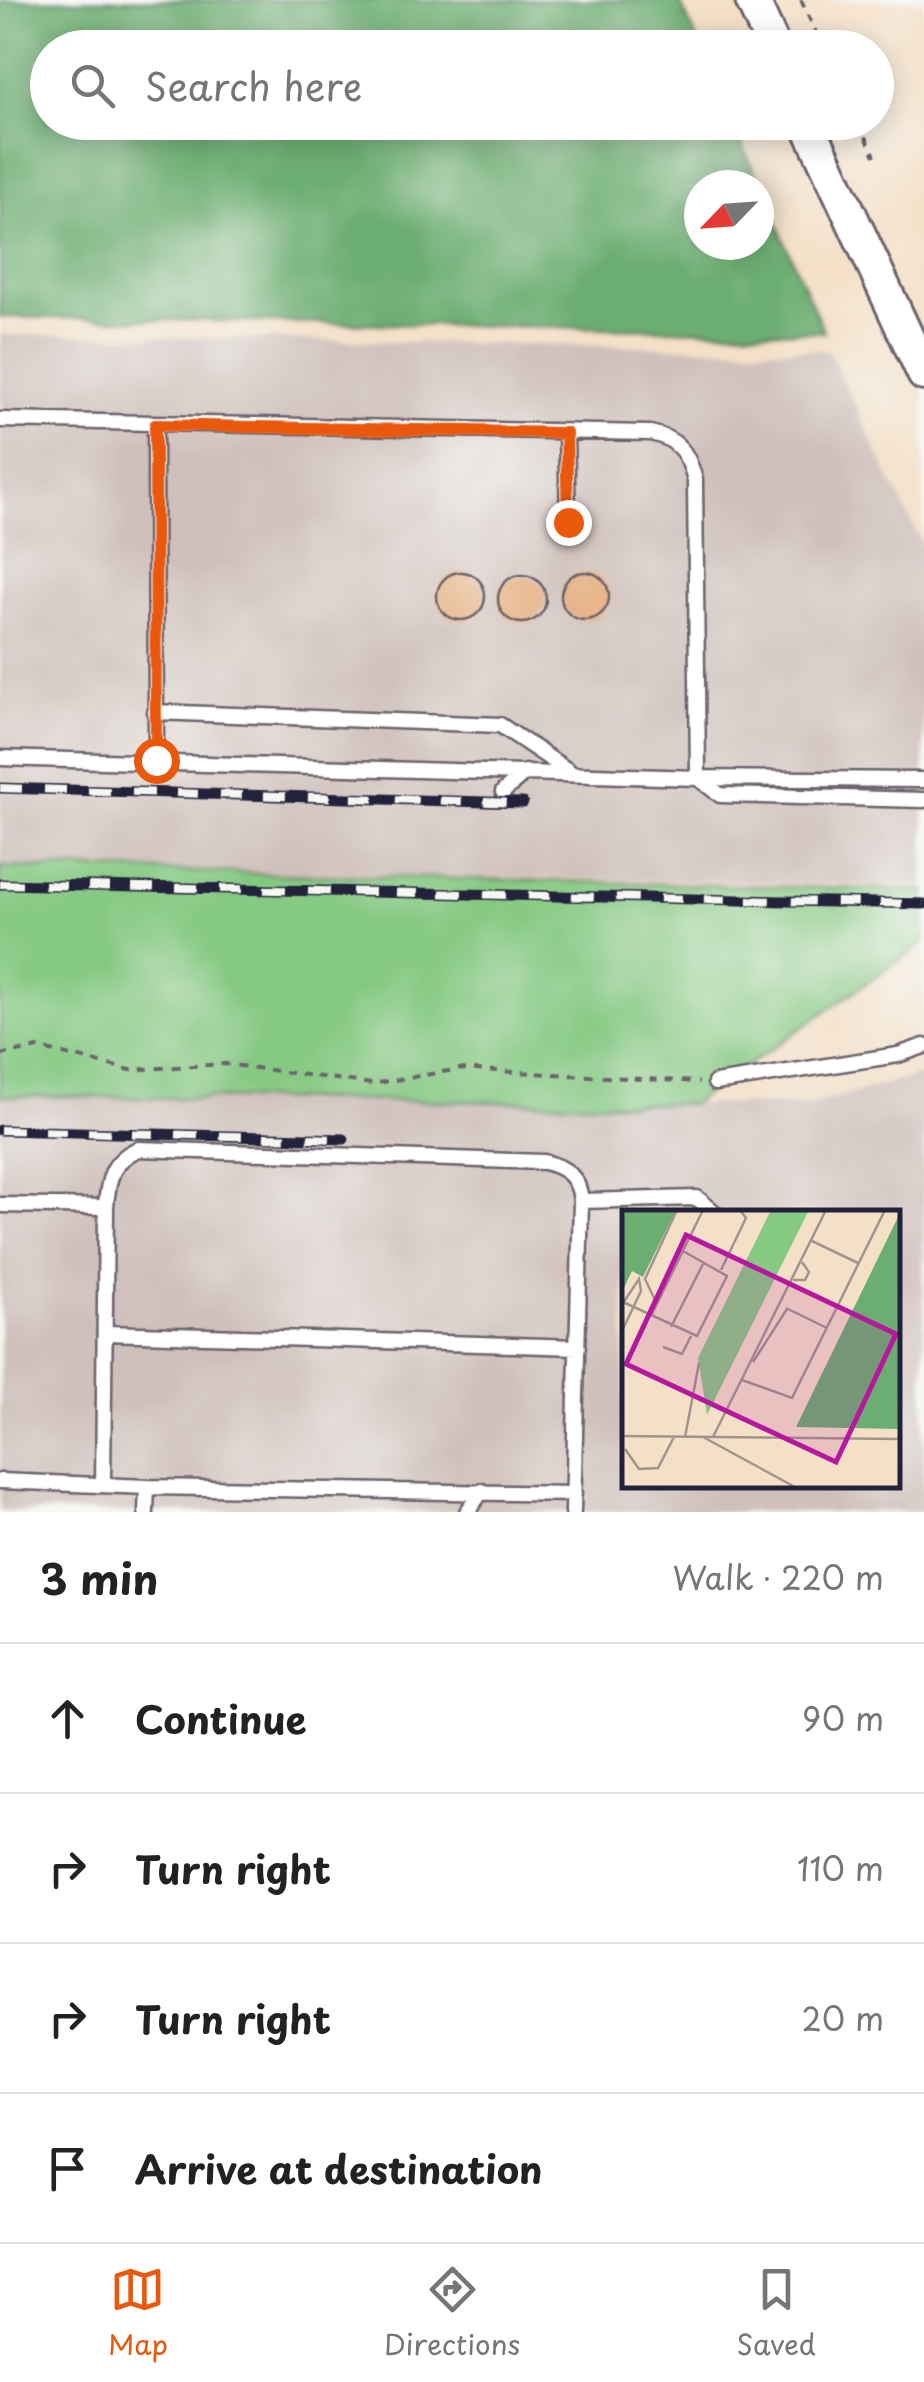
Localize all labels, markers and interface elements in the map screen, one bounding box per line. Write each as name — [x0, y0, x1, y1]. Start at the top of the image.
search box — [30, 30, 894, 140]
text: Search here — [145, 57, 362, 114]
icon: search — [65, 58, 120, 113]
north arrow — [684, 170, 774, 260]
route end — [546, 500, 592, 546]
route start — [134, 738, 180, 784]
inset map — [622, 1210, 899, 1487]
text: 3 min — [40, 1546, 158, 1609]
text: Walk · 220 m — [672, 1553, 884, 1601]
text: Continue — [135, 1690, 306, 1747]
icon: ahead — [40, 1691, 95, 1746]
text: 90 m — [802, 1694, 884, 1742]
text: Turn right — [135, 1840, 331, 1897]
icon: right — [40, 1841, 95, 1896]
text: 110 m — [797, 1844, 884, 1892]
text: Turn right — [135, 1990, 331, 2047]
icon: right — [40, 1991, 95, 2046]
text: 20 m — [802, 1994, 884, 2042]
text: Arrive at destination — [135, 2140, 543, 2197]
icon: arrive — [40, 2141, 95, 2196]
tab: Map — [108, 2262, 168, 2365]
tab: Directions — [384, 2262, 520, 2365]
tab: Saved — [736, 2262, 816, 2365]

